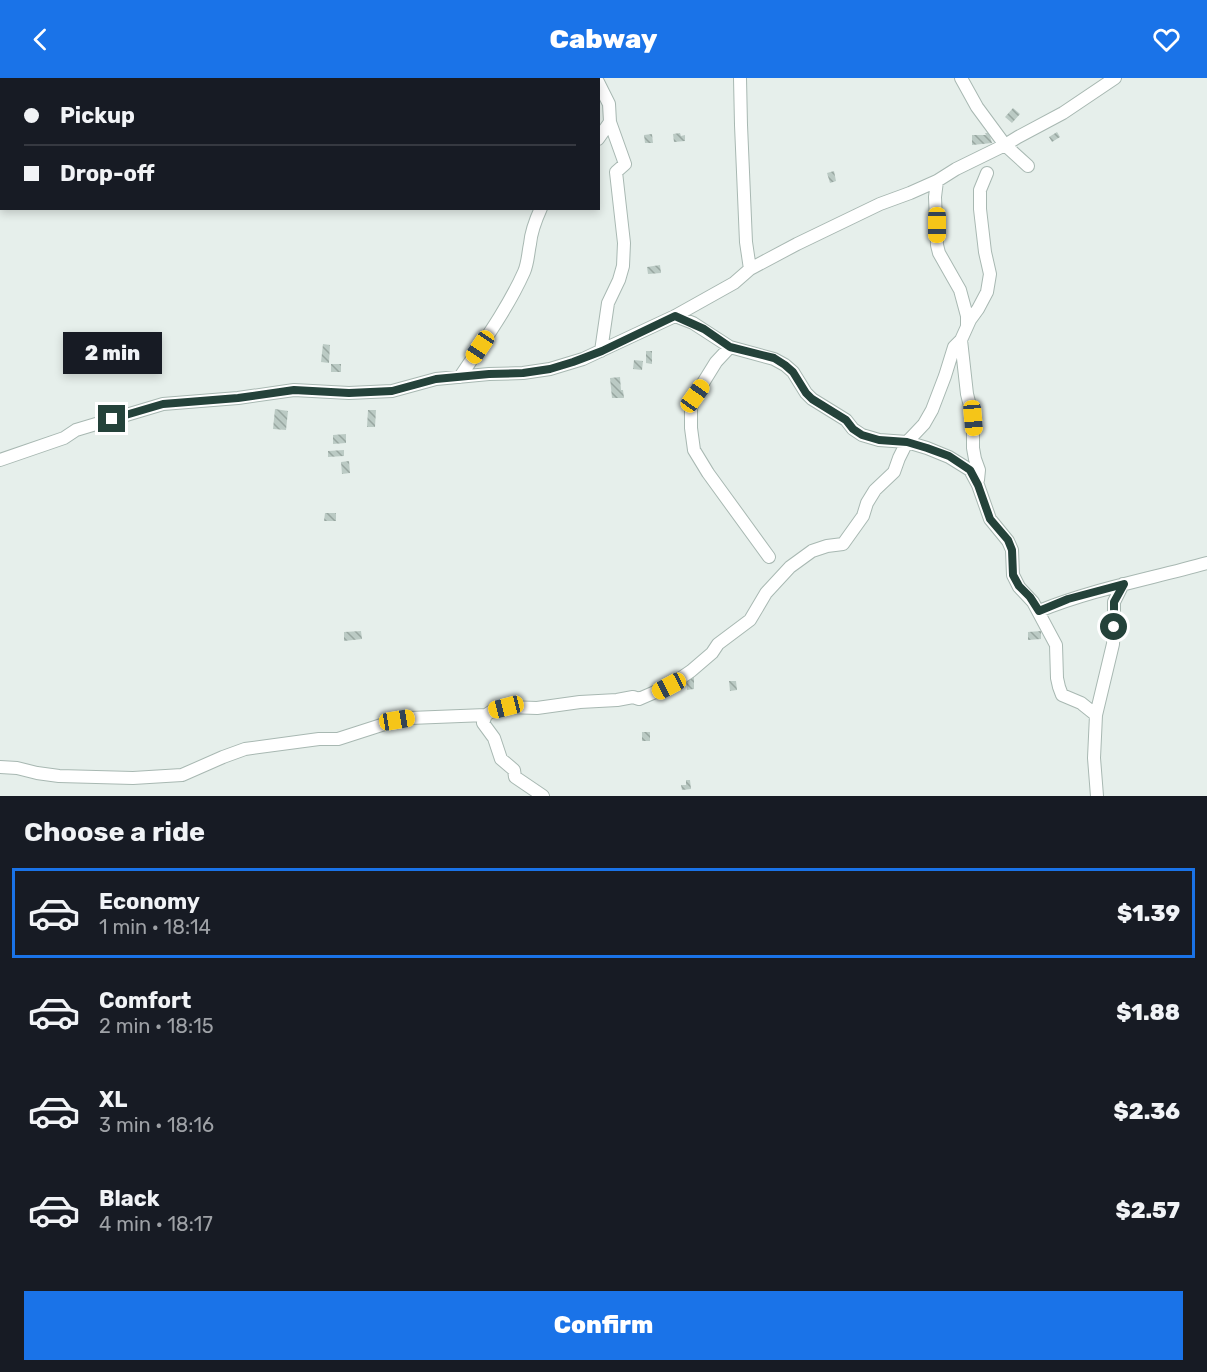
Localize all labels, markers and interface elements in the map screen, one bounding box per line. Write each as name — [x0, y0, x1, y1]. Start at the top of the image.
icon: back — [24, 23, 57, 56]
text: Cabway — [550, 23, 657, 55]
icon: heart — [1150, 23, 1183, 56]
text: Pickup — [60, 102, 135, 129]
text: Drop-off — [60, 160, 155, 187]
car — [928, 207, 946, 243]
car — [462, 327, 498, 367]
callout: 2 min — [63, 332, 162, 374]
text: 2 min — [85, 341, 140, 365]
car — [677, 376, 713, 416]
car — [962, 399, 984, 437]
route end — [98, 405, 125, 432]
route start — [1100, 613, 1127, 640]
car — [649, 670, 689, 702]
car — [486, 694, 526, 720]
car — [378, 708, 416, 732]
text: Choose a ride — [24, 816, 205, 848]
icon: car — [27, 886, 81, 940]
text: Economy — [99, 888, 200, 915]
text: $1.39 — [1117, 900, 1180, 927]
text: 1 min · 18:14 — [99, 915, 211, 939]
icon: car — [27, 985, 81, 1039]
text: Comfort — [99, 987, 191, 1014]
text: $1.88 — [1116, 999, 1180, 1026]
text: 2 min · 18:15 — [99, 1014, 214, 1038]
icon: car — [27, 1084, 81, 1138]
text: XL — [99, 1086, 127, 1113]
text: $2.36 — [1114, 1098, 1180, 1125]
text: 3 min · 18:16 — [99, 1113, 214, 1137]
icon: car — [27, 1183, 81, 1237]
text: Black — [99, 1185, 160, 1212]
text: $2.57 — [1116, 1197, 1180, 1224]
text: 4 min · 18:17 — [99, 1212, 213, 1236]
button: Confirm — [24, 1291, 1183, 1360]

